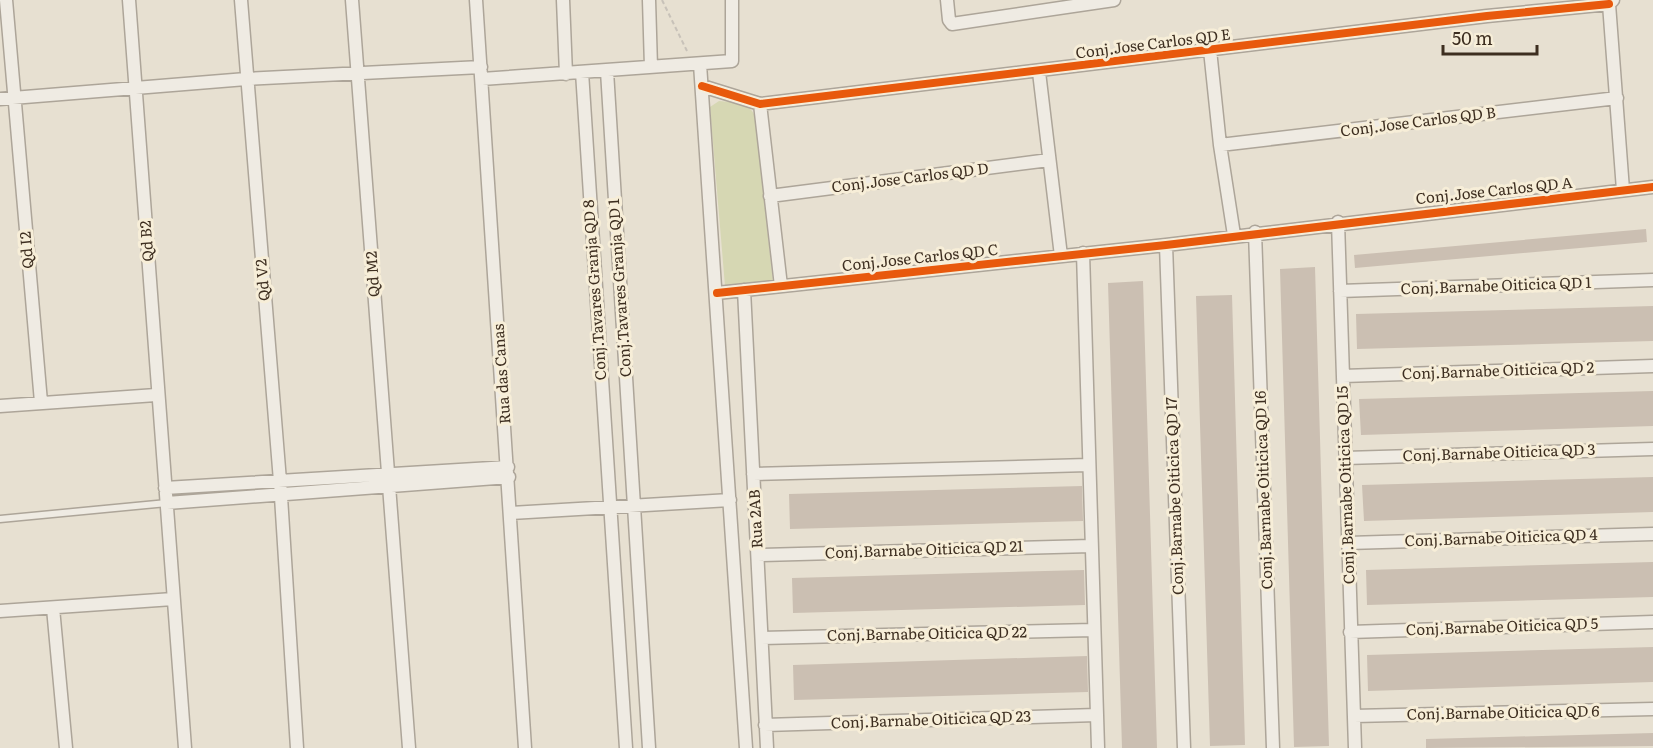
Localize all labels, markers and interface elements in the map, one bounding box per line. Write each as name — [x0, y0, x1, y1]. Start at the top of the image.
scale bar — [1443, 18, 1538, 56]
street label: Conj.Jose Carlos QD E — [1074, 22, 1232, 63]
text: 50 m — [1452, 24, 1493, 51]
street label: Conj.Jose Carlos QD B — [1339, 100, 1497, 141]
street label: Conj.Jose Carlos QD D — [830, 155, 990, 198]
street label: Conj.Jose Carlos QD A — [1414, 170, 1573, 209]
street label: Conj.Tavares Granja QD 1 — [601, 198, 636, 378]
street label: Conj.Tavares Granja QD 8 — [576, 199, 611, 381]
street label: Qd B2 — [133, 219, 158, 262]
street label: Qd I2 — [12, 230, 39, 270]
street label: Conj.Jose Carlos QD C — [841, 237, 999, 276]
street label: Qd M2 — [358, 250, 385, 298]
street label: Qd V2 — [248, 258, 275, 302]
street label: Conj.Barnabe Oiticica QD 1 — [1400, 270, 1592, 299]
street label: Rua das Canas — [486, 323, 515, 425]
street label: Conj.Barnabe Oiticica QD 2 — [1401, 355, 1595, 384]
street label: Conj.Barnabe Oiticica QD 15 — [1330, 385, 1359, 585]
street label: Conj.Barnabe Oiticica QD 16 — [1248, 390, 1277, 590]
street label: Conj.Barnabe Oiticica QD 17 — [1159, 396, 1188, 595]
street label: Conj.Barnabe Oiticica QD 3 — [1402, 437, 1596, 466]
street label: Rua 2AB — [741, 489, 768, 549]
street label: Conj.Barnabe Oiticica QD 4 — [1404, 522, 1598, 551]
street label: Conj.Barnabe Oiticica QD 21 — [824, 534, 1024, 563]
street label: Conj.Barnabe Oiticica QD 5 — [1405, 611, 1599, 640]
street label: Conj.Barnabe Oiticica QD 22 — [827, 619, 1028, 646]
street label: Conj.Barnabe Oiticica QD 6 — [1406, 698, 1600, 725]
street label: Conj.Barnabe Oiticica QD 23 — [830, 704, 1032, 733]

